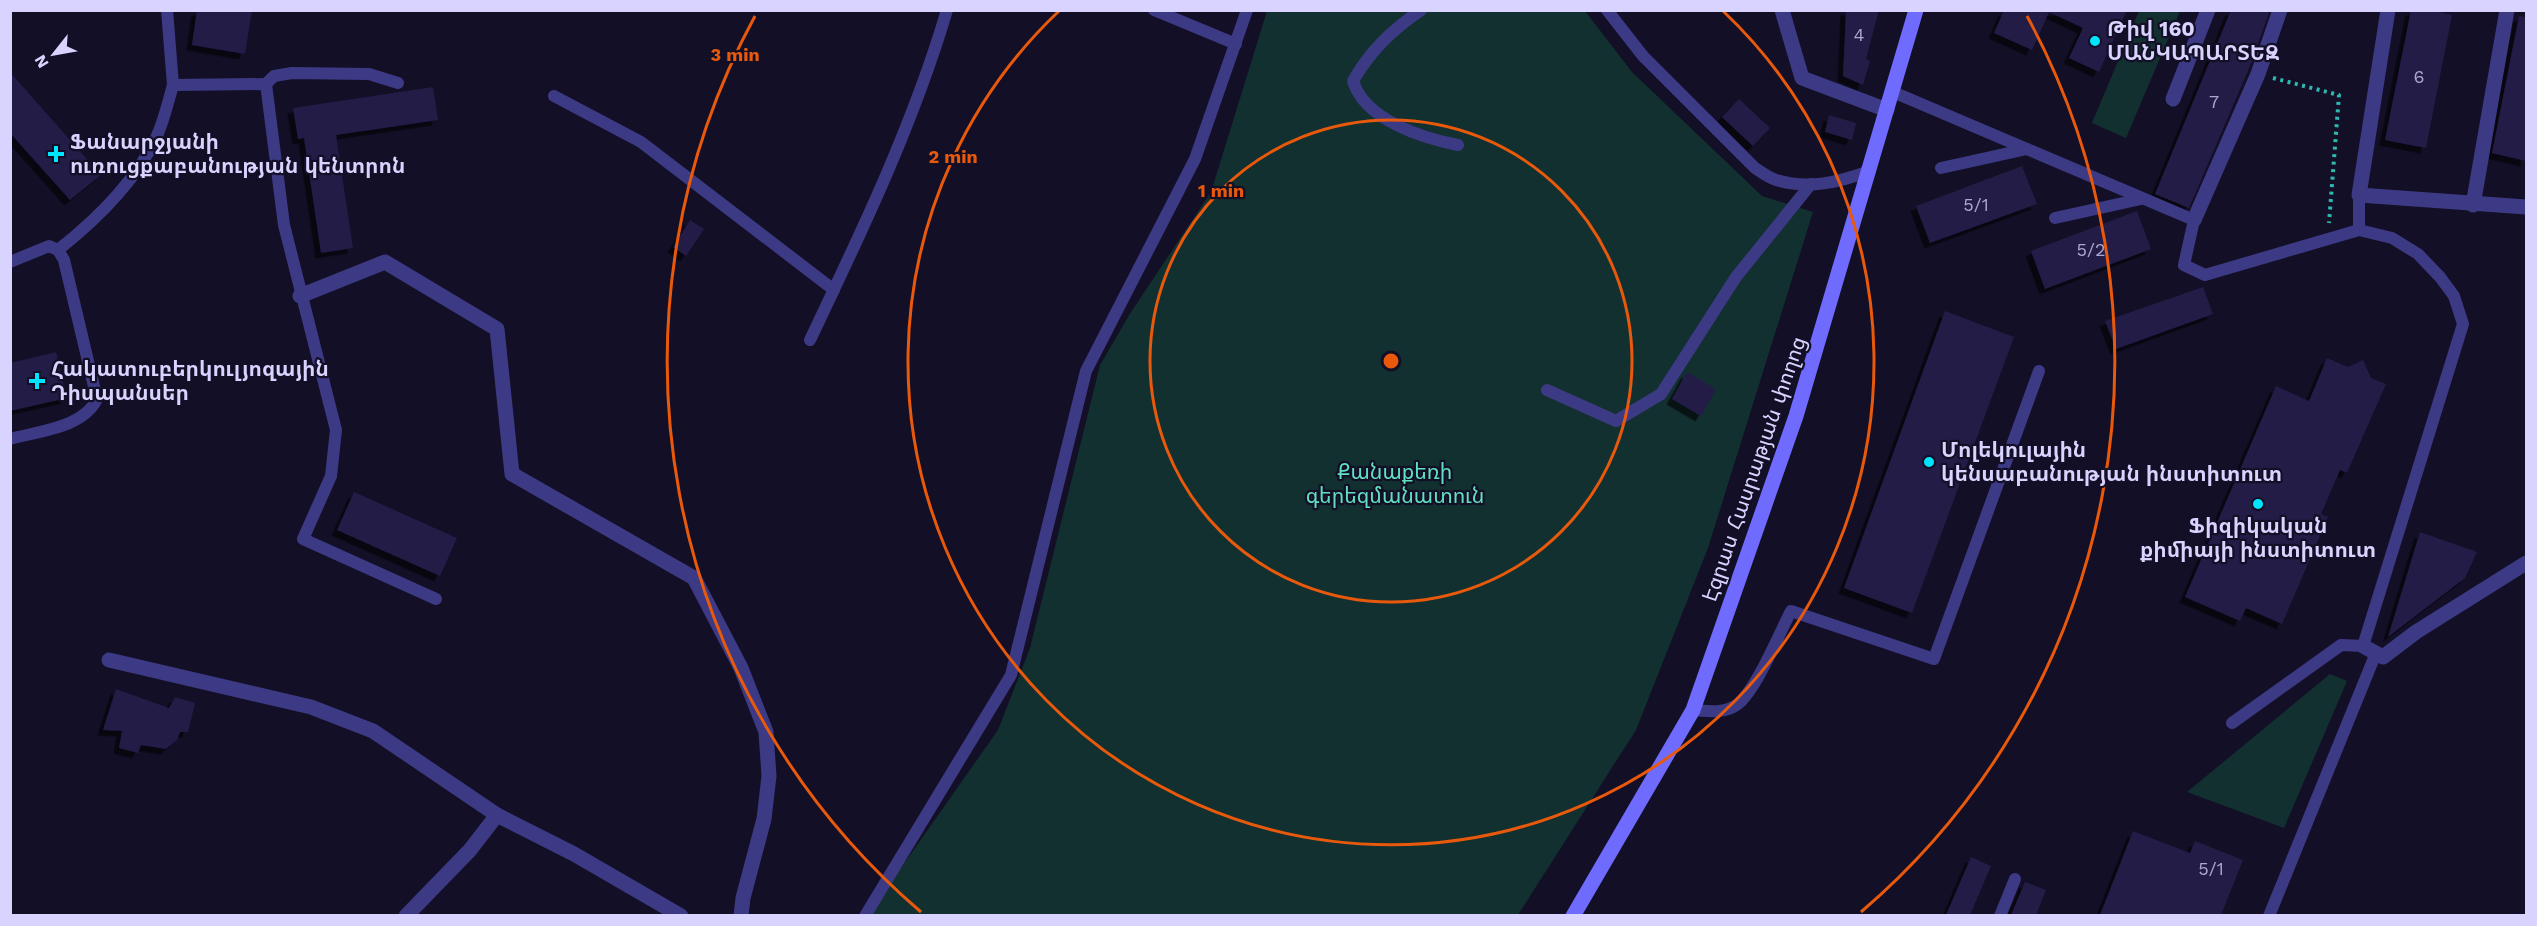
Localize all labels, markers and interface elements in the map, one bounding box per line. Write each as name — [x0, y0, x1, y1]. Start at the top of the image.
place label: Թիվ 160 ՄԱՆԿԱՊԱՐՏԵԶ — [2107, 16, 2279, 65]
north arrow — [24, 24, 84, 84]
house number: 4 — [1854, 24, 1865, 45]
marker: Թիվ 160 ՄԱՆԿԱՊԱՐՏԵԶ — [2088, 34, 2102, 48]
text: 3 min — [710, 44, 760, 65]
text: N — [30, 51, 53, 71]
house number: 6 — [2414, 66, 2424, 87]
house number: 7 — [2209, 91, 2219, 112]
place label: Ֆանարջյանի ուռուցքաբանության կենտրոն — [70, 129, 405, 178]
marker: Ֆանարջյանի ուռուցքաբանության կենտրոն — [47, 145, 65, 163]
text: 2 min — [928, 146, 978, 167]
text: 1 min — [1198, 180, 1244, 201]
house number: 5/1 — [1963, 194, 1989, 215]
house number: 5/2 — [2077, 239, 2105, 260]
street label: Էզրաս Հասրաթյան փողոց — [1696, 333, 1811, 605]
centre of rings — [1381, 351, 1401, 371]
place label: Հակատուբերկուլյոզային Դիսպանսեր — [51, 356, 329, 405]
marker: Հակատուբերկուլյոզային Դիսպանսեր — [28, 372, 46, 390]
place label: Մոլեկուլային կենսաբանության ինստիտուտ — [1941, 437, 2282, 486]
marker: Մոլեկուլային կենսաբանության ինստիտուտ — [1922, 455, 1936, 469]
park label: Քանաքեռի գերեզմանատուն — [1306, 459, 1484, 508]
marker: Ֆիզիկական քիմիայի ինստիտուտ — [2251, 497, 2265, 511]
place label: Ֆիզիկական քիմիայի ինստիտուտ — [2140, 513, 2376, 562]
house number: 5/1 — [2198, 858, 2224, 879]

